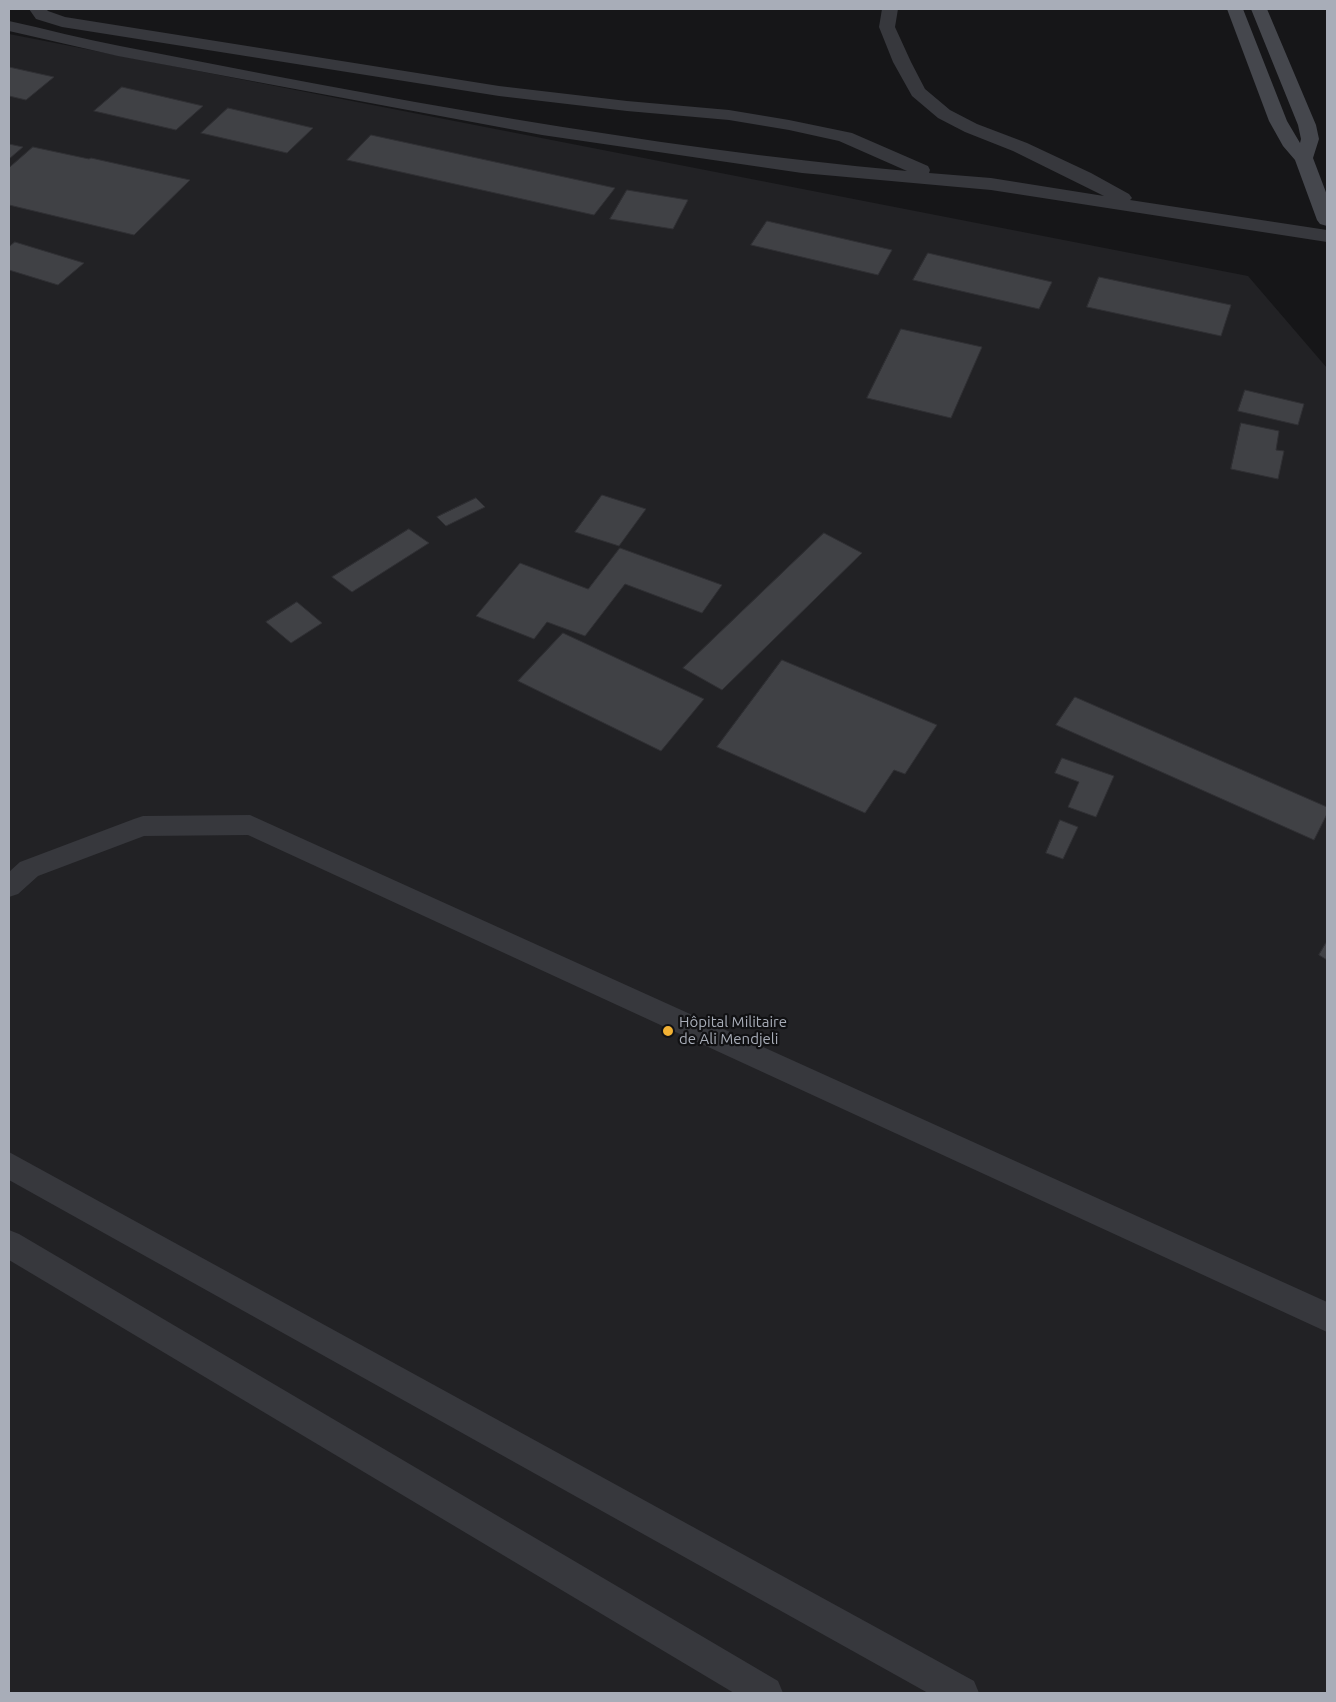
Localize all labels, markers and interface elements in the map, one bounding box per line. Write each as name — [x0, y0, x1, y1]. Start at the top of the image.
place label: Hôpital Militaire de Ali Mendjeli — [679, 1013, 787, 1048]
marker: Hôpital Militaire de Ali Mendjeli — [661, 1024, 675, 1038]

